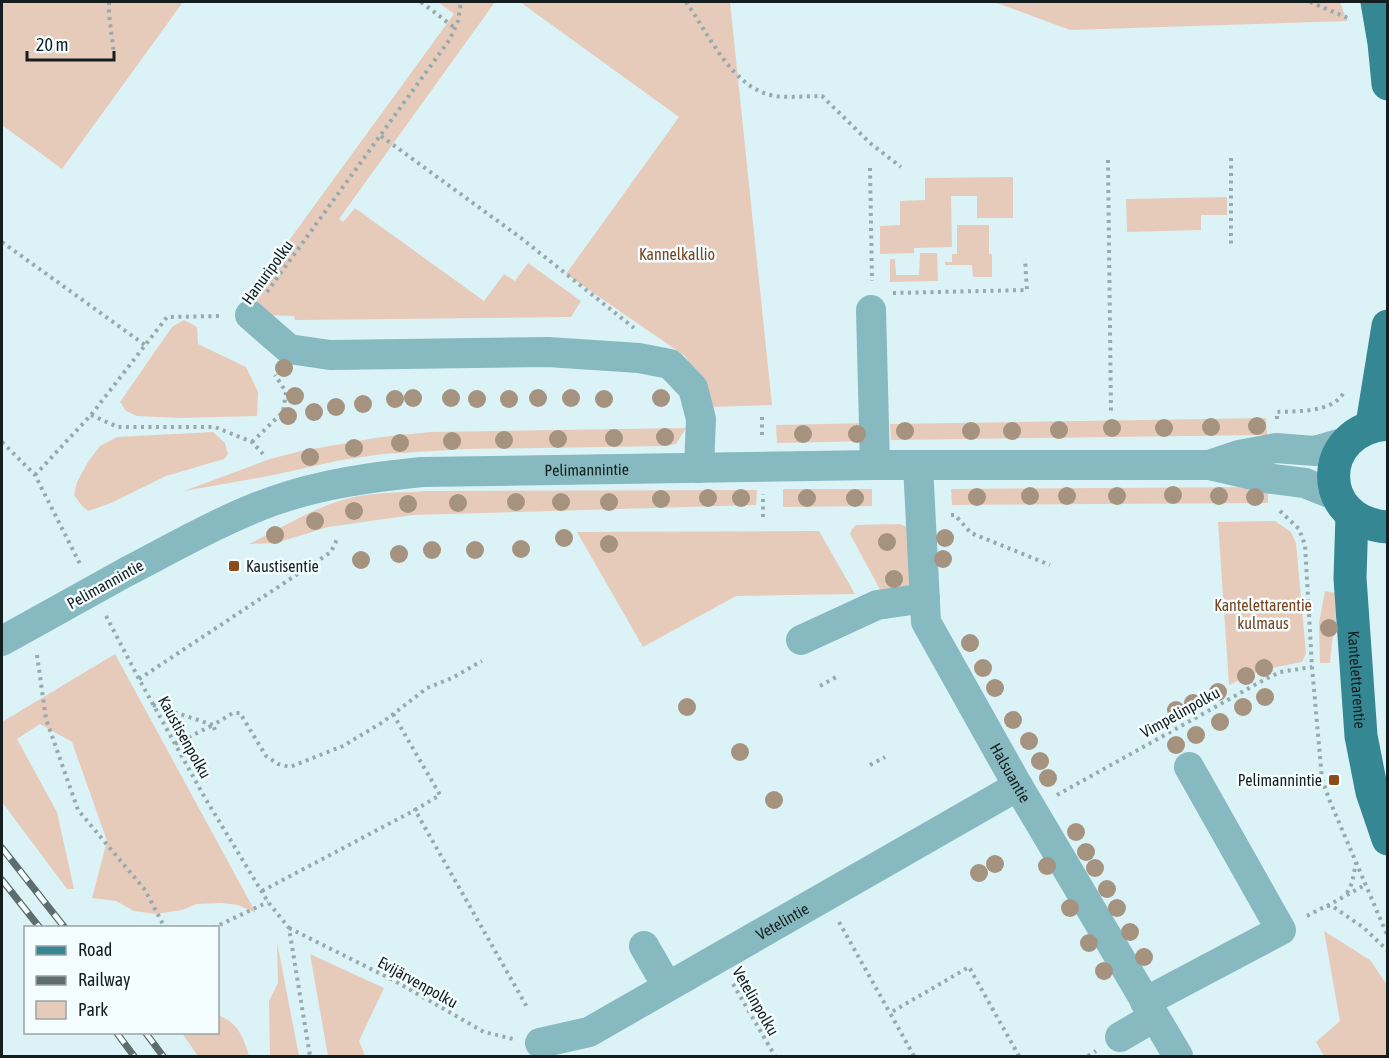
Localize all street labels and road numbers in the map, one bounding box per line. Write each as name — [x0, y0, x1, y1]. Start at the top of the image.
street label: Hanuripolku — [238, 236, 297, 308]
street label: Pelimannintie — [544, 460, 629, 479]
street label: Pelimannintie — [64, 556, 146, 612]
street label: Kantelettarentie — [1345, 630, 1369, 729]
street label: Vimpelinpolku — [1137, 683, 1223, 742]
street label: Kaustisenpolku — [154, 693, 215, 782]
street label: Halsuantie — [987, 740, 1035, 806]
street label: Vetelintie — [753, 899, 812, 943]
street label: Evijärvenpolku — [374, 953, 461, 1012]
street label: Vetelinpolku — [728, 964, 783, 1039]

